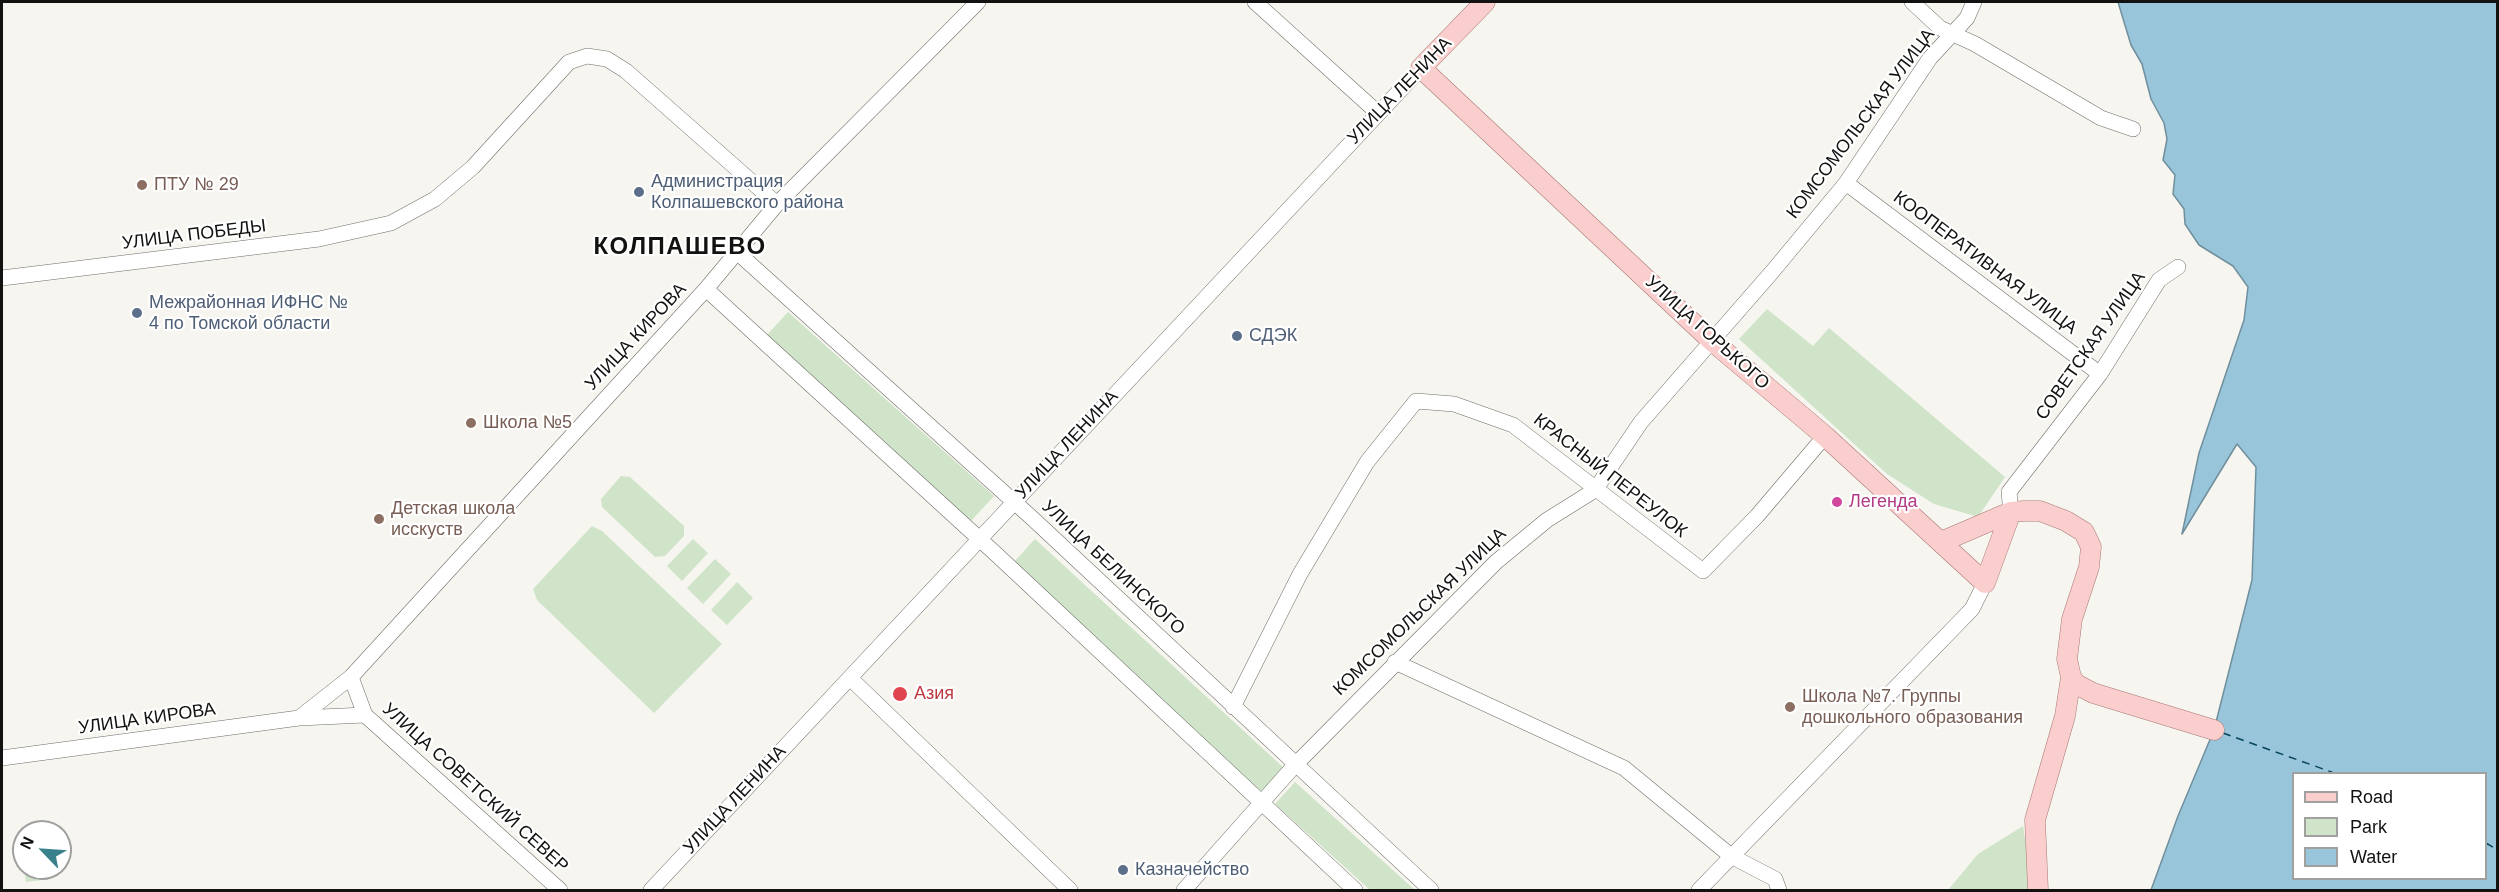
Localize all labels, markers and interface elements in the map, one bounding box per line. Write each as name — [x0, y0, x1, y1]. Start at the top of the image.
street label: КОМСОМОЛЬСКАЯ УЛИЦА — [1782, 25, 1940, 223]
street label: УЛИЦА ЛЕНИНА — [1343, 33, 1457, 149]
place label: Администрация Колпашевского района — [651, 171, 843, 213]
place label: ПТУ № 29 — [154, 174, 239, 196]
marker: ПТУ № 29 — [135, 178, 149, 192]
marker: Администрация Колпашевского района — [632, 185, 646, 199]
street label: КООПЕРАТИВНАЯ УЛИЦА — [1889, 187, 2081, 339]
street label: УЛИЦА ПОБЕДЫ — [121, 215, 267, 255]
district label: КОЛПАШЕВО — [593, 233, 767, 261]
street label: СОВЕТСКАЯ УЛИЦА — [2032, 268, 2150, 424]
street label: УЛИЦА ГОРЬКОГО — [1641, 272, 1773, 394]
street label: УЛИЦА КИРОВА — [581, 279, 691, 395]
place label: Межрайонная ИФНС № 4 по Томской области — [149, 292, 348, 334]
marker: Межрайонная ИФНС № 4 по Томской области — [130, 306, 144, 320]
place label: СДЭК — [1249, 325, 1297, 347]
marker: СДЭК — [1230, 329, 1244, 343]
street label: УЛИЦА ЛЕНИНА — [1011, 386, 1123, 504]
street label: КРАСНЫЙ ПЕРЕУЛОК — [1529, 409, 1691, 543]
place label: Школа №5 — [483, 412, 572, 434]
marker: Школа №5 — [464, 416, 478, 430]
place label: Легенда — [1849, 491, 1917, 513]
marker: Легенда — [1830, 495, 1844, 509]
street label: УЛИЦА БЕЛИНСКОГО — [1037, 496, 1189, 640]
place label: Детская школа исскуств — [391, 498, 515, 540]
marker: Детская школа исскуств — [372, 512, 386, 526]
street label: КОМСОМОЛЬСКАЯ УЛИЦА — [1329, 524, 1511, 700]
place label: Азия — [914, 683, 954, 705]
marker: Азия — [891, 685, 909, 703]
place label: Школа №7. Группы дошкольного образования — [1802, 686, 2023, 728]
street label: УЛИЦА КИРОВА — [77, 699, 217, 739]
street label: УЛИЦА СОВЕТСКИЙ СЕВЕР — [378, 699, 572, 877]
marker: Школа №7. Группы дошкольного образования — [1783, 700, 1797, 714]
street label: УЛИЦА ЛЕНИНА — [679, 741, 791, 859]
legend — [2292, 772, 2487, 880]
text: Road — [2350, 787, 2393, 807]
text: Park — [2350, 817, 2387, 837]
north arrow — [12, 820, 72, 880]
text: N — [17, 834, 37, 852]
text: Water — [2350, 847, 2397, 867]
place label: Казначейство — [1135, 859, 1249, 881]
marker: Казначейство — [1116, 863, 1130, 877]

